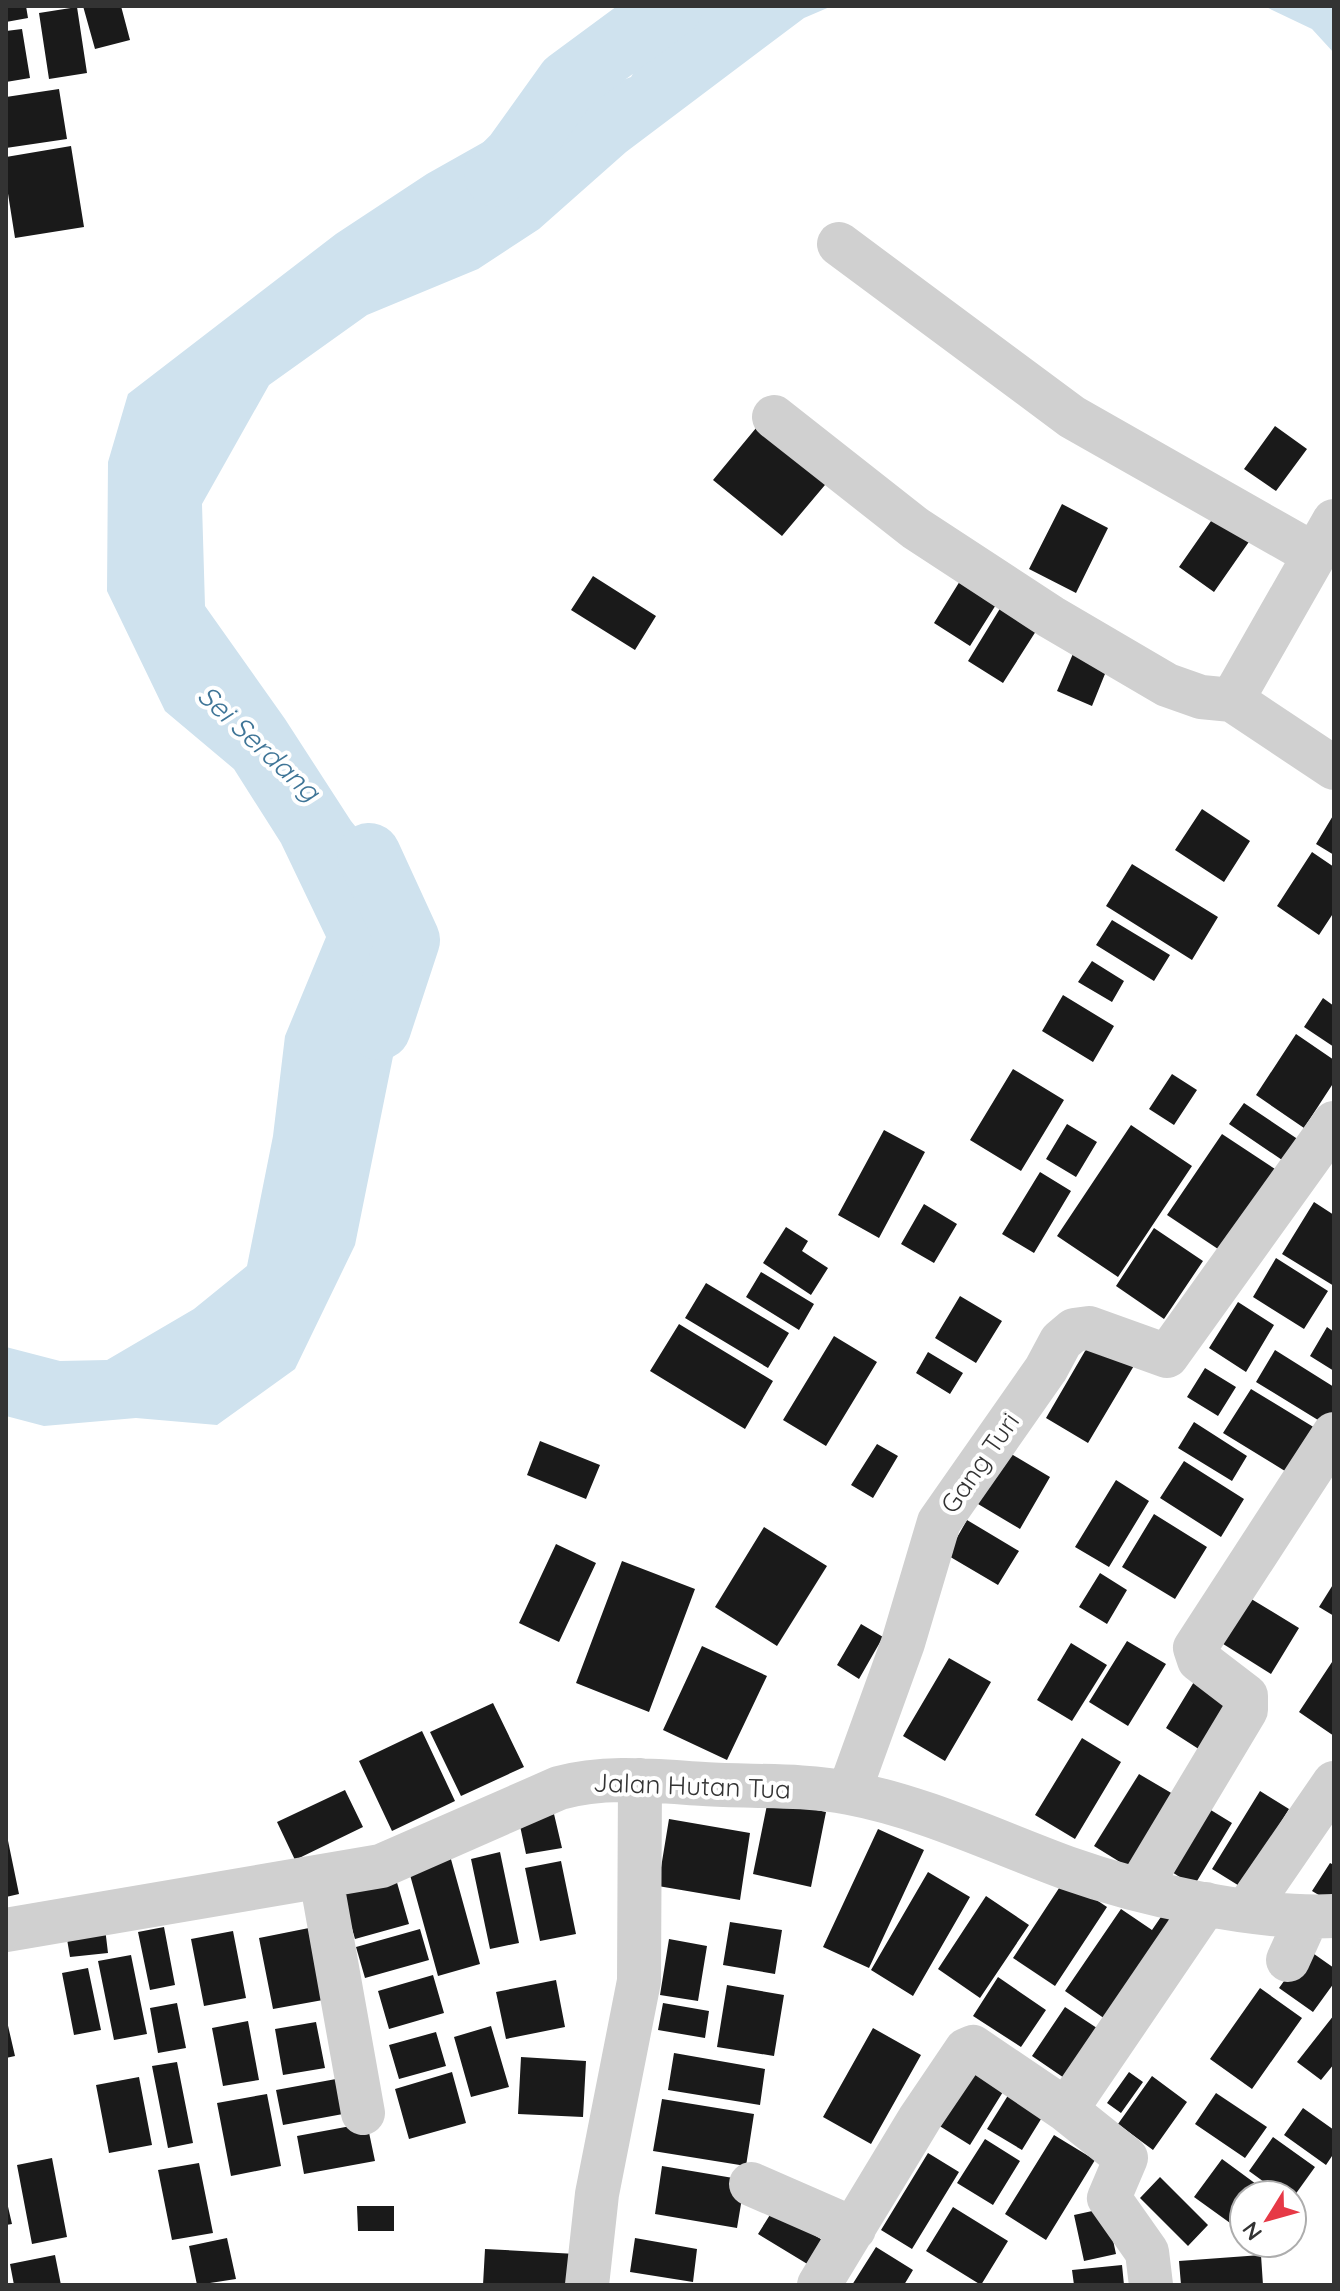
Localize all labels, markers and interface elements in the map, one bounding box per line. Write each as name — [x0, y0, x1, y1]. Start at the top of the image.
water label: Sei Serdang — [191, 677, 329, 809]
street label: Gang Turi — [933, 1406, 1026, 1519]
street label: Jalan Hutan Tua — [593, 1766, 791, 1805]
north arrow — [1228, 2179, 1308, 2259]
text: N — [1236, 2216, 1268, 2246]

